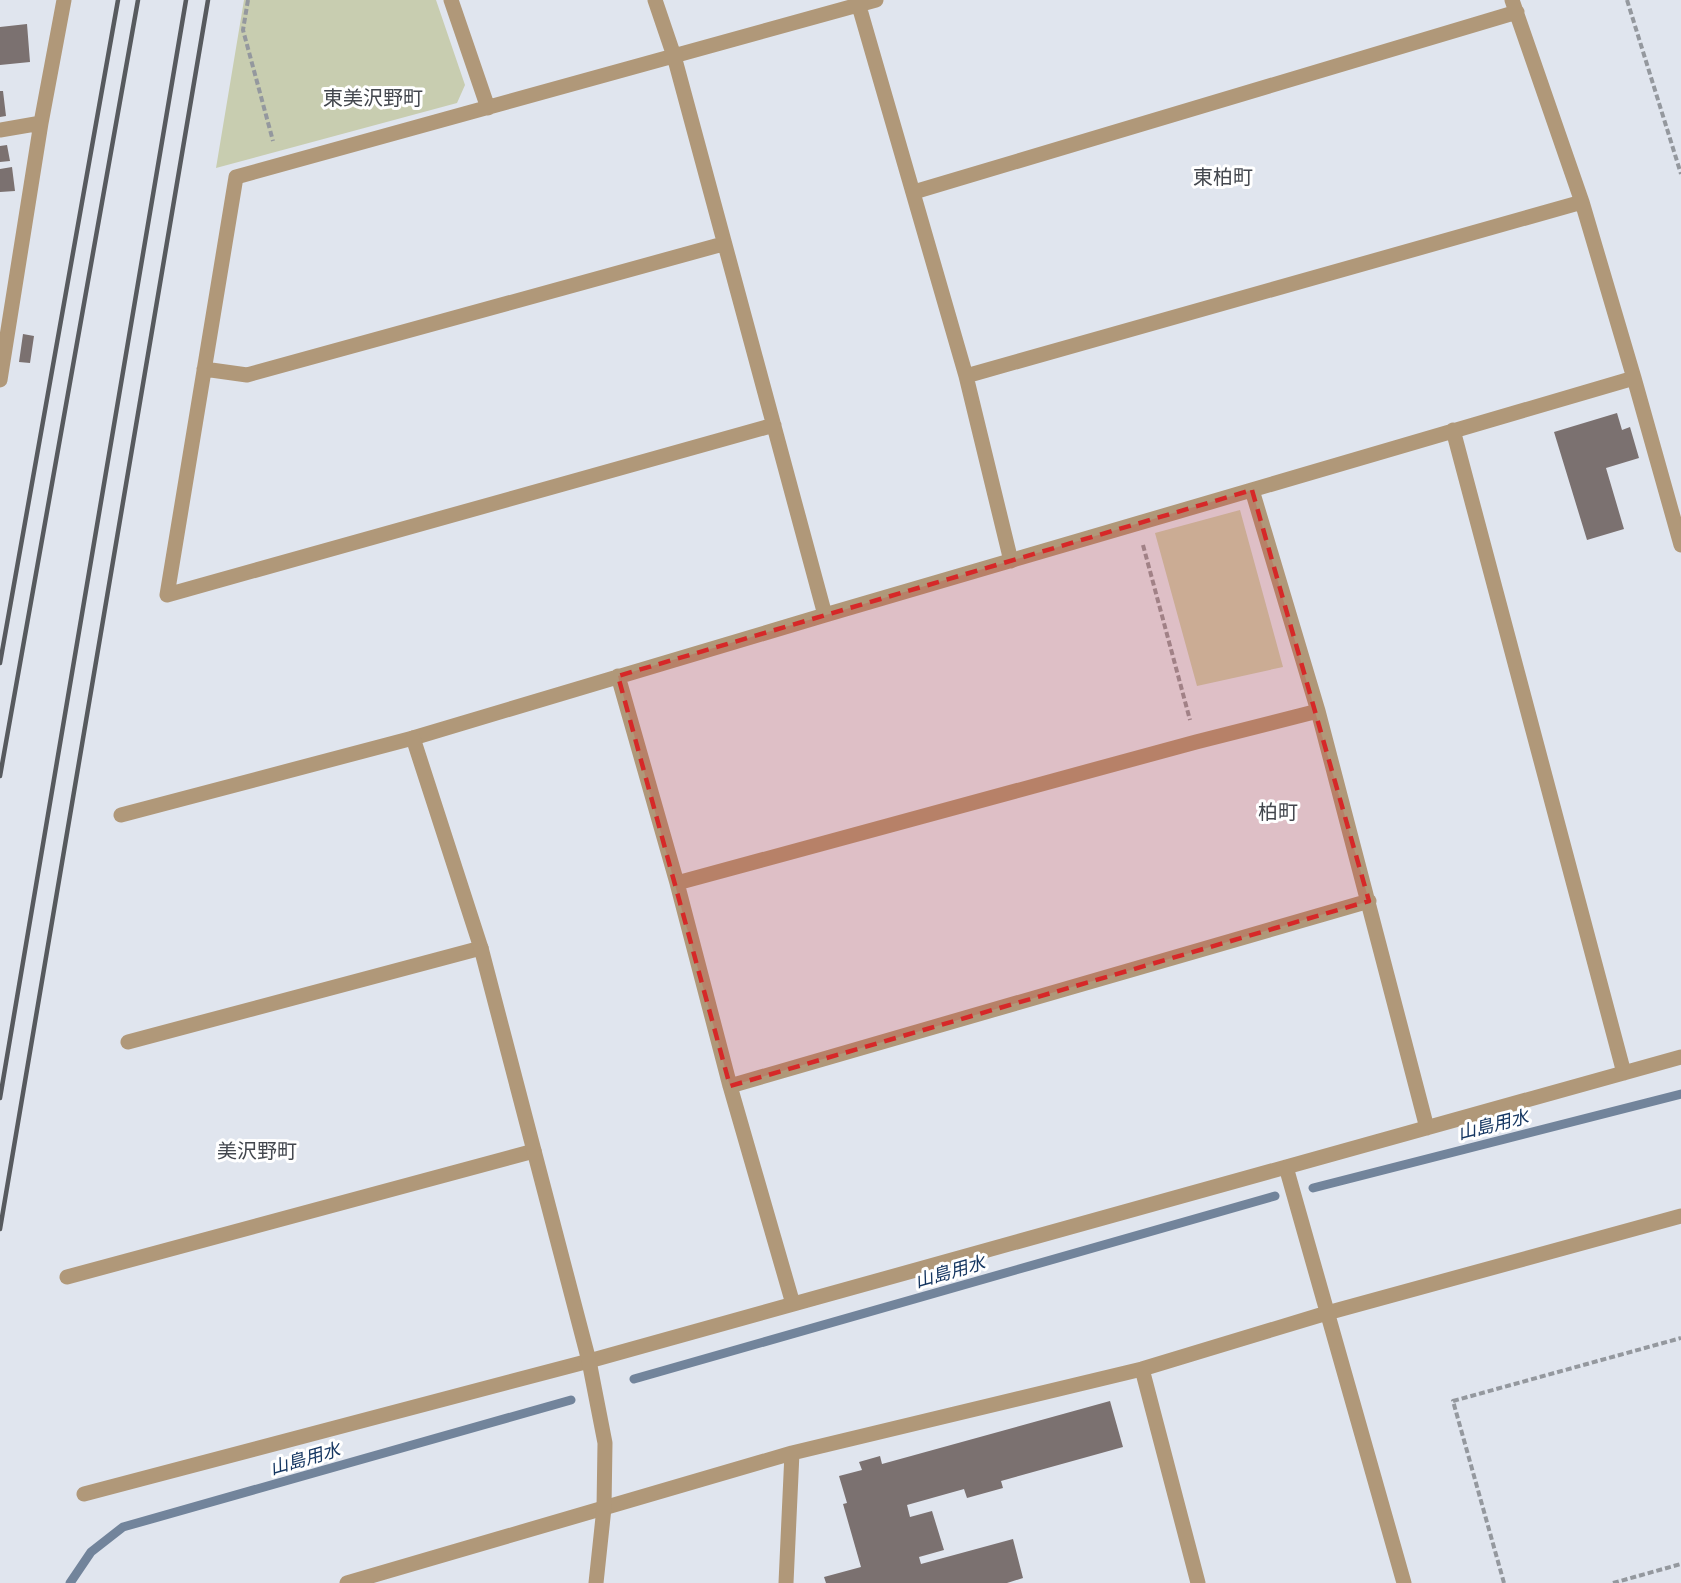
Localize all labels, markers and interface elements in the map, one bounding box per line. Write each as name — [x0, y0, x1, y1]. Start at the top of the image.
district label: 東美沢野町 — [323, 85, 423, 109]
district label: 東柏町 — [1193, 164, 1253, 188]
district label: 柏町 — [1258, 799, 1298, 823]
water label: 山島用水 — [1455, 1104, 1532, 1143]
district label: 美沢野町 — [217, 1138, 297, 1162]
water label: 山島用水 — [912, 1250, 989, 1292]
water label: 山島用水 — [267, 1437, 344, 1479]

